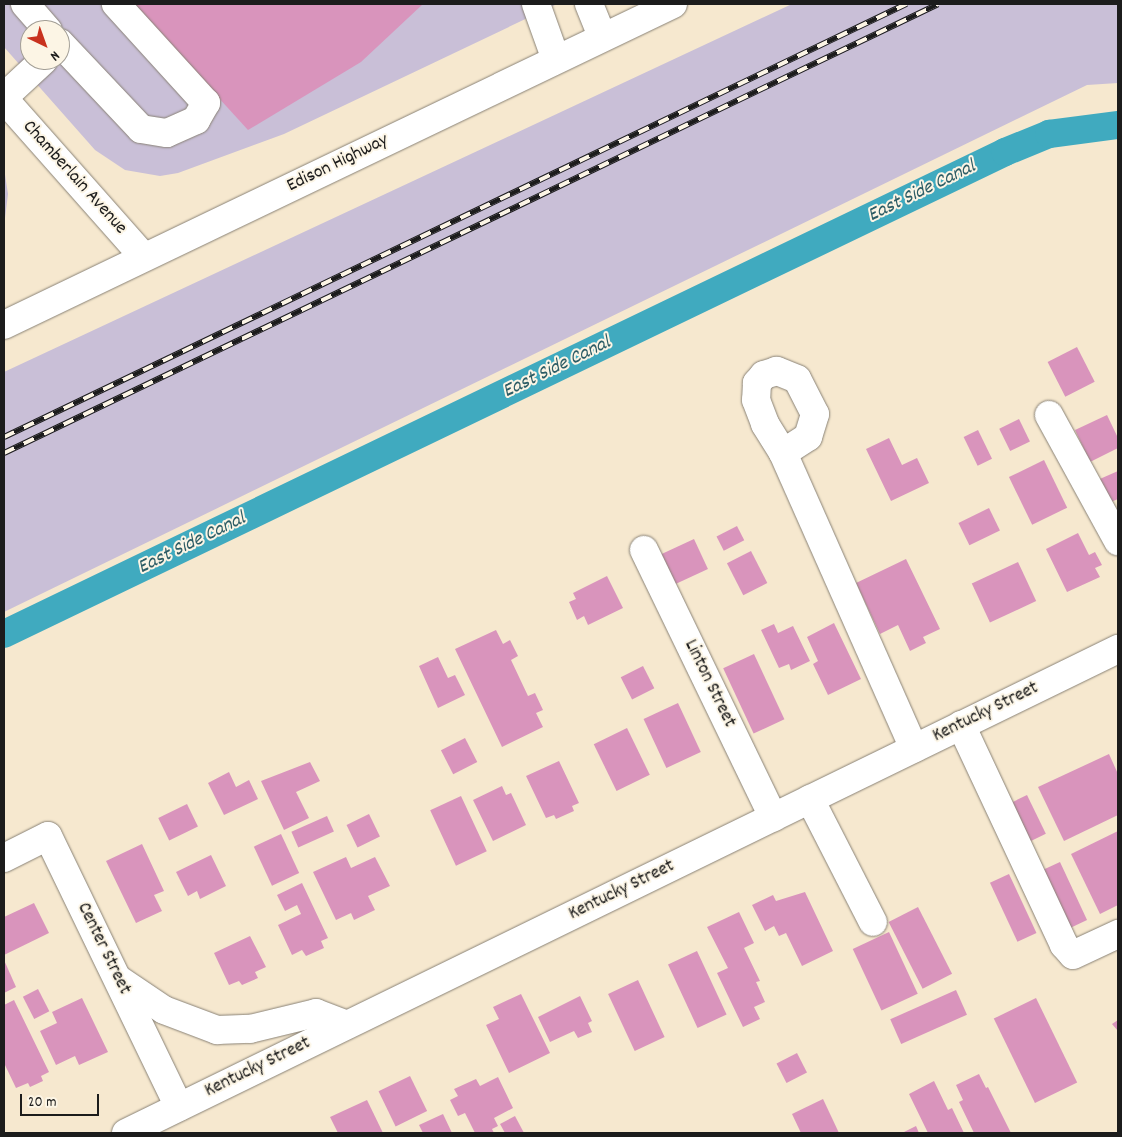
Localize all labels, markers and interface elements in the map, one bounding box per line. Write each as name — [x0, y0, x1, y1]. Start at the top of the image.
north arrow — [20, 20, 70, 70]
text: N — [45, 46, 64, 65]
street label: Chamberlain Avenue — [17, 116, 131, 240]
street label: Edison Highway — [284, 130, 392, 198]
water label: East Side Canal — [864, 156, 980, 228]
water label: East Side Canal — [499, 332, 615, 404]
water label: East Side Canal — [134, 508, 250, 580]
street label: Linton Street — [678, 636, 740, 732]
street label: Kentucky Street — [929, 678, 1043, 748]
street label: Kentucky Street — [565, 856, 679, 926]
street label: Center Street — [71, 899, 135, 999]
street label: Kentucky Street — [201, 1033, 315, 1103]
scale bar — [22, 1084, 101, 1116]
text: 20 m — [28, 1092, 56, 1114]

